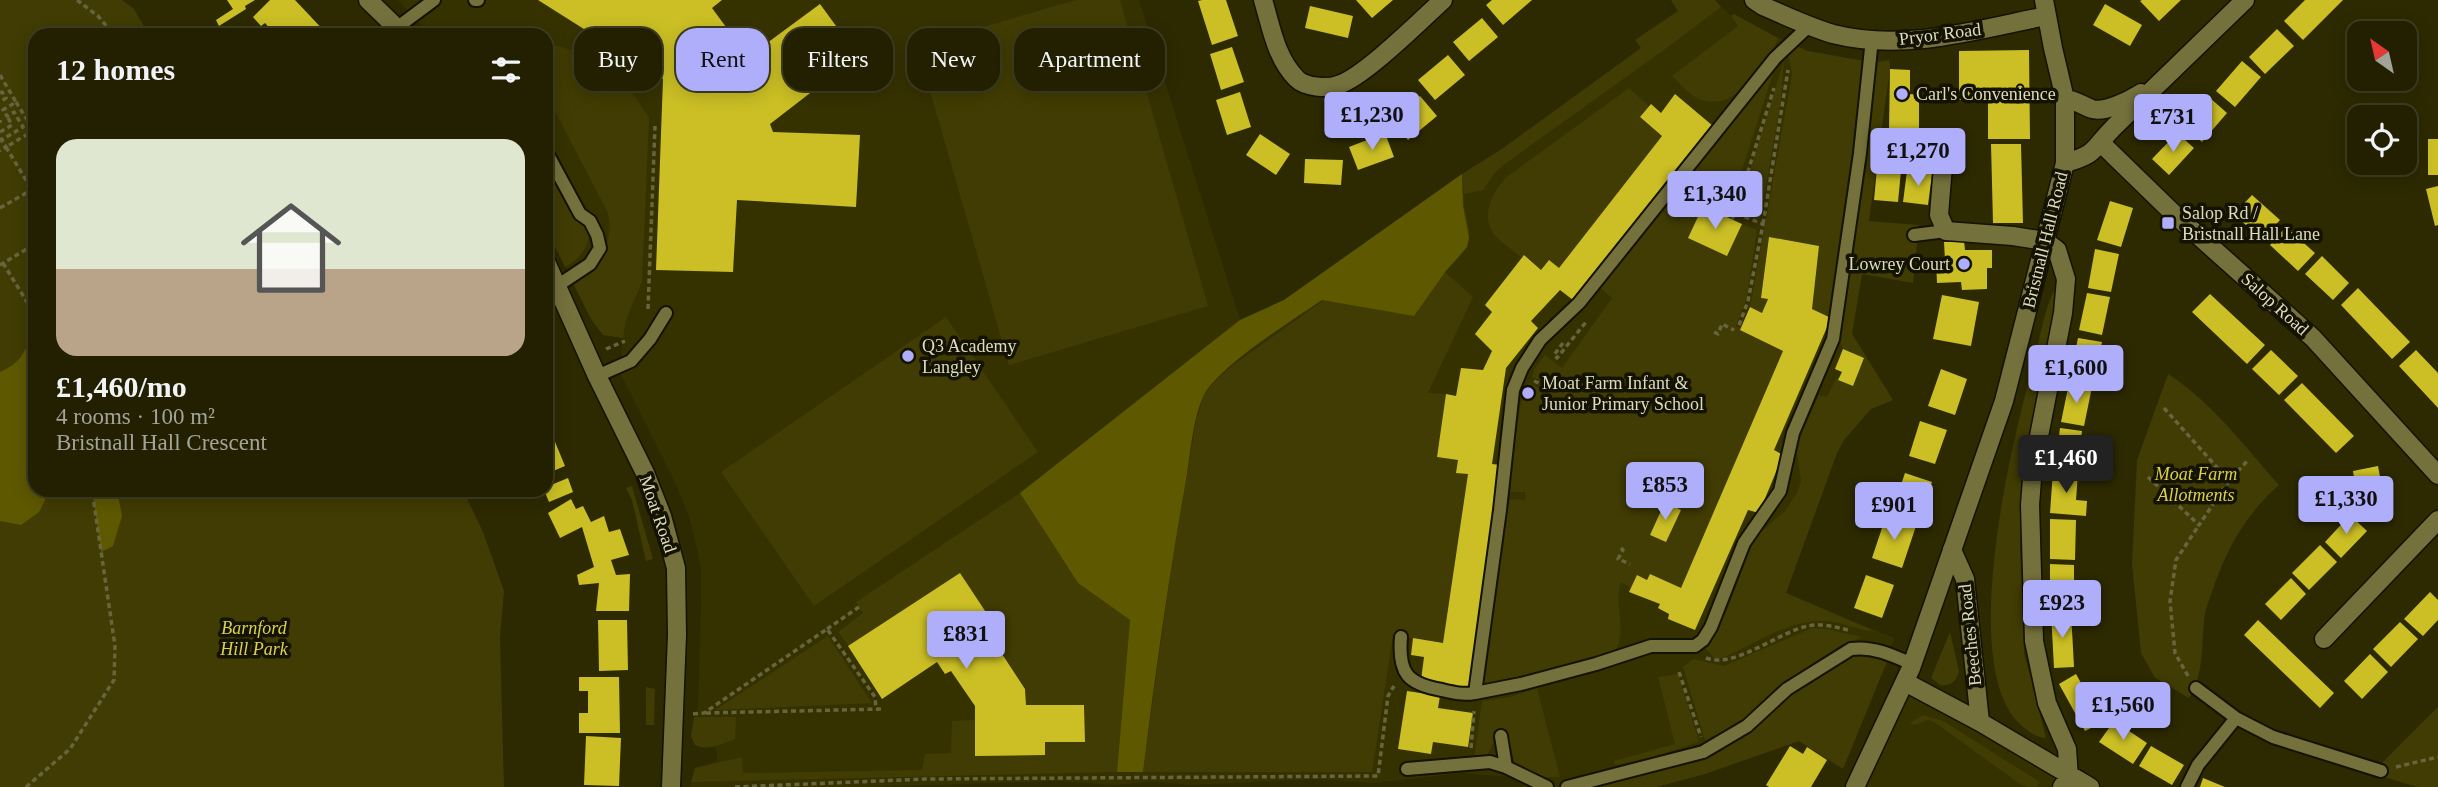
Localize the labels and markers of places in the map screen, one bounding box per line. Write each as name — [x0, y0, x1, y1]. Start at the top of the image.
place label: Carl's Convenience — [1916, 84, 2056, 104]
marker: Carl's Convenience — [1894, 86, 1910, 102]
pin: £1,230 — [1315, 92, 1429, 152]
pin: £731 — [2132, 94, 2214, 154]
pin: £1,270 — [1861, 128, 1975, 188]
pin: £1,340 — [1658, 172, 1772, 231]
place label: Salop Rd / Bristnall Hall Lane — [2182, 203, 2320, 244]
marker: Salop Rd / Bristnall Hall Lane — [2160, 215, 2176, 231]
place label: Lowrey Court — [1849, 254, 1950, 274]
marker: Lowrey Court — [1956, 256, 1972, 272]
place label: Q3 Academy Langley — [922, 336, 1016, 377]
pin: £1,600 — [2019, 346, 2133, 405]
marker: Q3 Academy Langley — [900, 348, 916, 364]
place label: Moat Farm Infant & Junior Primary School — [1542, 373, 1704, 414]
marker: Moat Farm Infant & Junior Primary School — [1520, 385, 1536, 401]
pin: £1,460 — [2009, 435, 2123, 495]
pin: £853 — [1624, 462, 1706, 522]
pin: £1,330 — [2289, 476, 2403, 536]
pin: £901 — [1853, 482, 1935, 542]
pin: £923 — [2021, 580, 2103, 640]
pin: £831 — [925, 612, 1007, 671]
pin: £1,560 — [2066, 682, 2180, 742]

